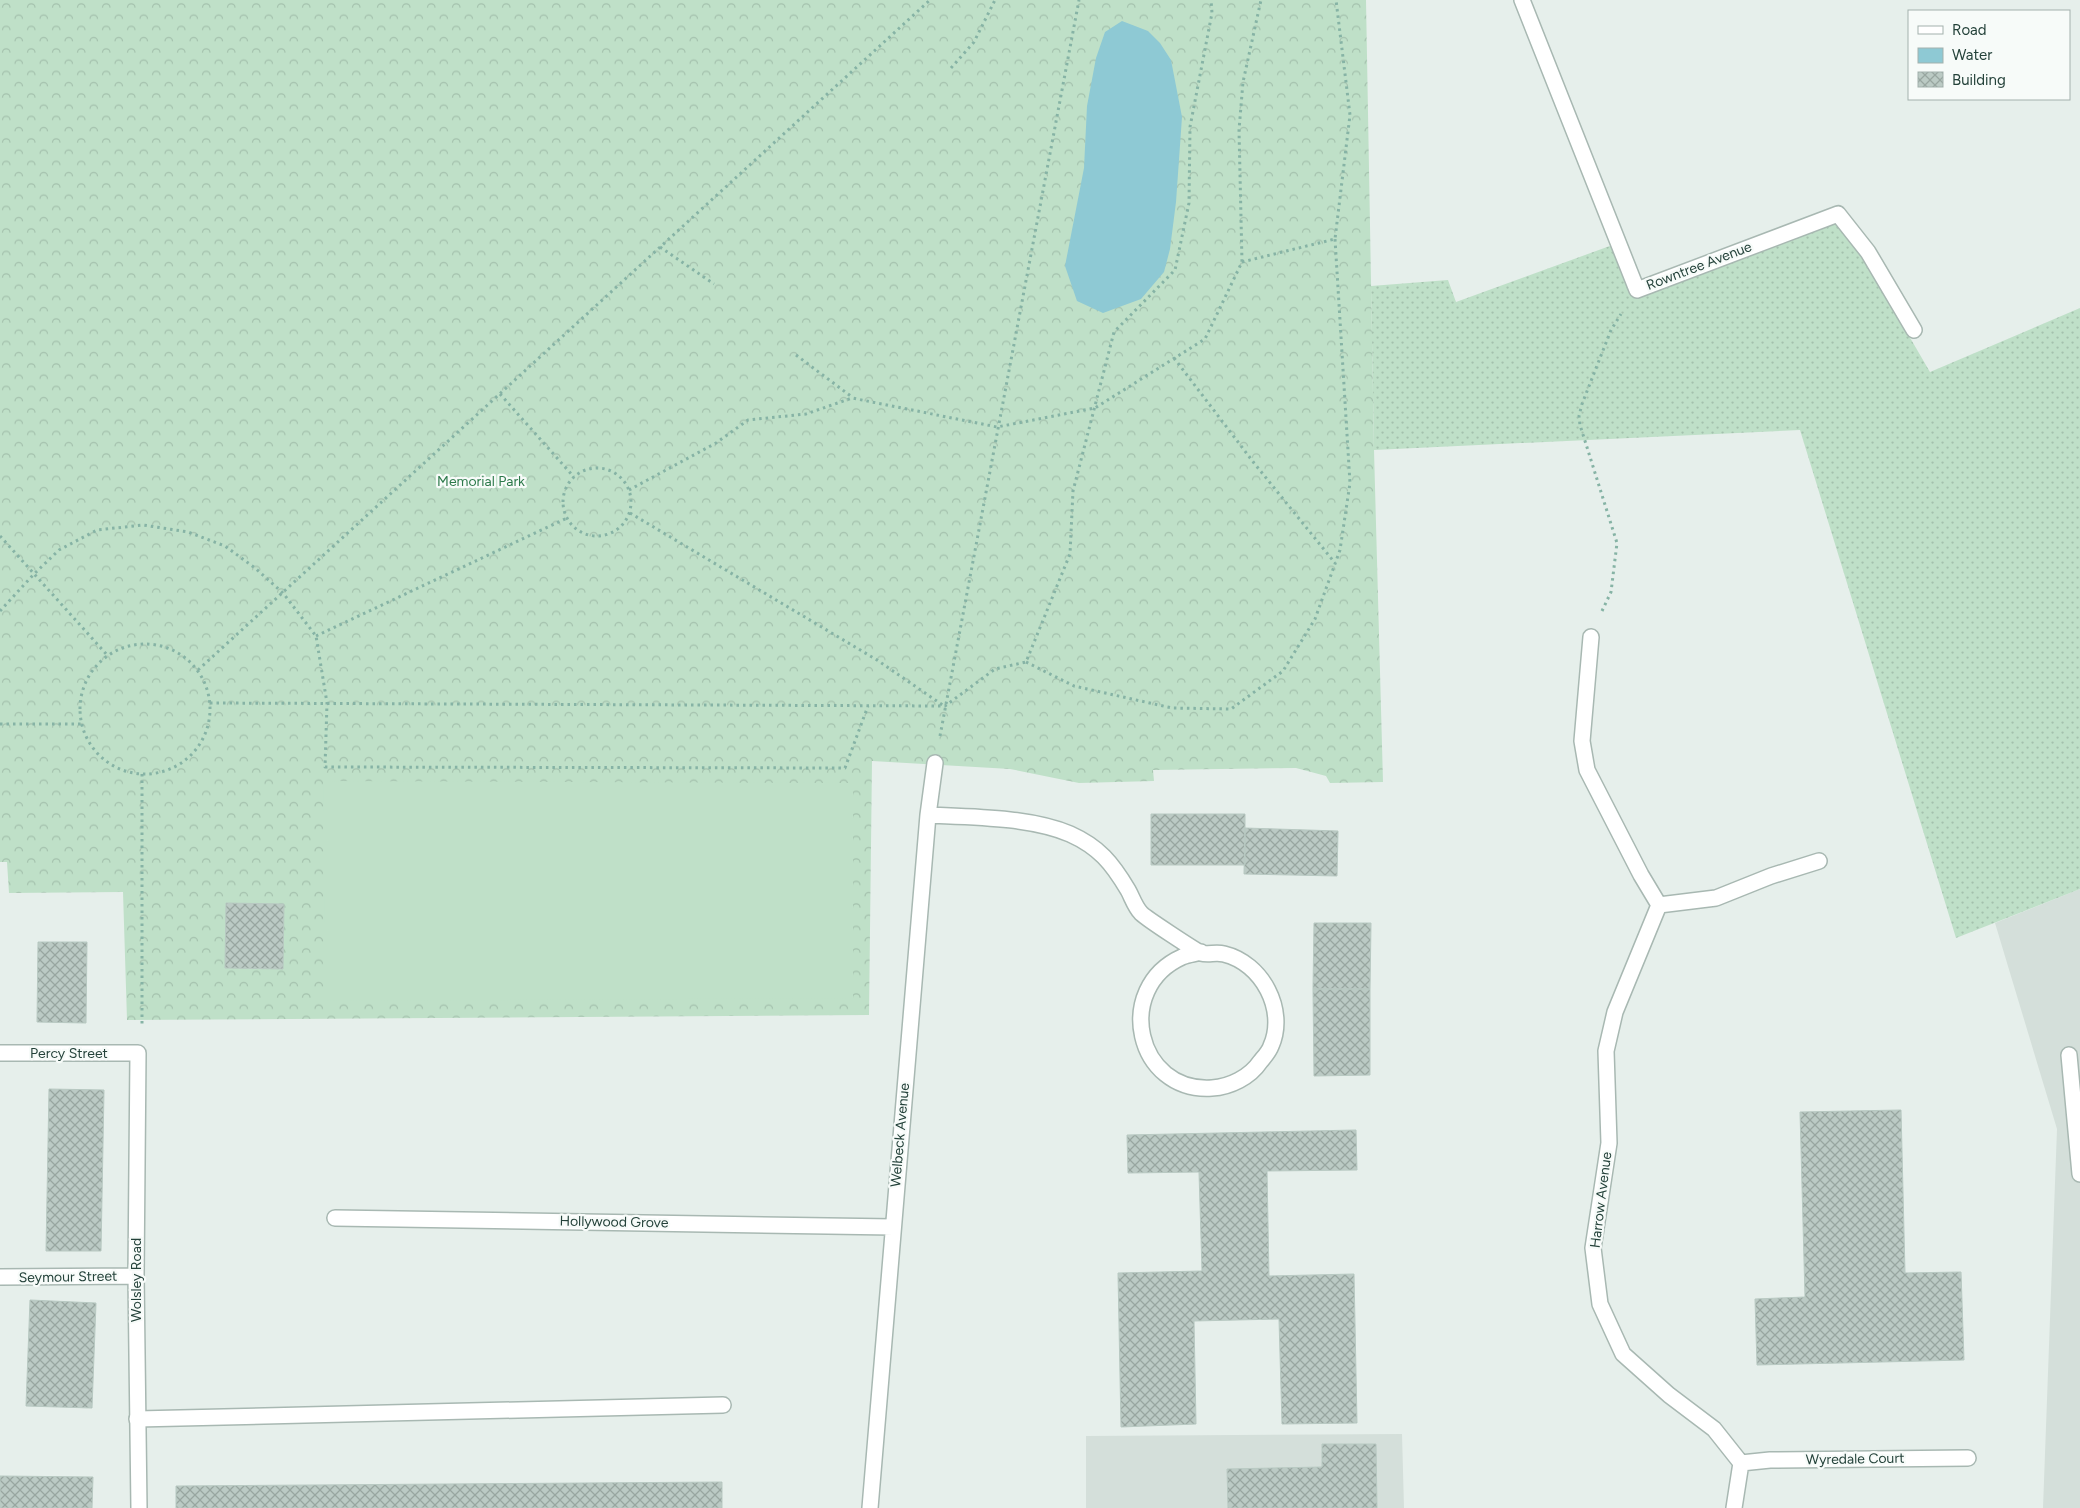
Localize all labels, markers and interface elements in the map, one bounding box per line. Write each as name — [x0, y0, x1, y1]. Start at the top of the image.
legend — [1908, 10, 2070, 100]
text: Road — [1952, 21, 1987, 39]
text: Water — [1952, 46, 1992, 64]
text: Building — [1952, 71, 2006, 89]
street label: Rowntree Avenue — [1644, 238, 1754, 294]
park label: Memorial Park — [437, 473, 525, 490]
street label: Percy Street — [30, 1045, 108, 1062]
street label: Welbeck Avenue — [887, 1082, 913, 1188]
street label: Harrow Avenue — [1587, 1151, 1615, 1249]
street label: Hollywood Grove — [559, 1213, 669, 1231]
street label: Wolsley Road — [128, 1238, 145, 1322]
street label: Seymour Street — [19, 1268, 117, 1286]
street label: Wyredale Court — [1805, 1450, 1905, 1468]

